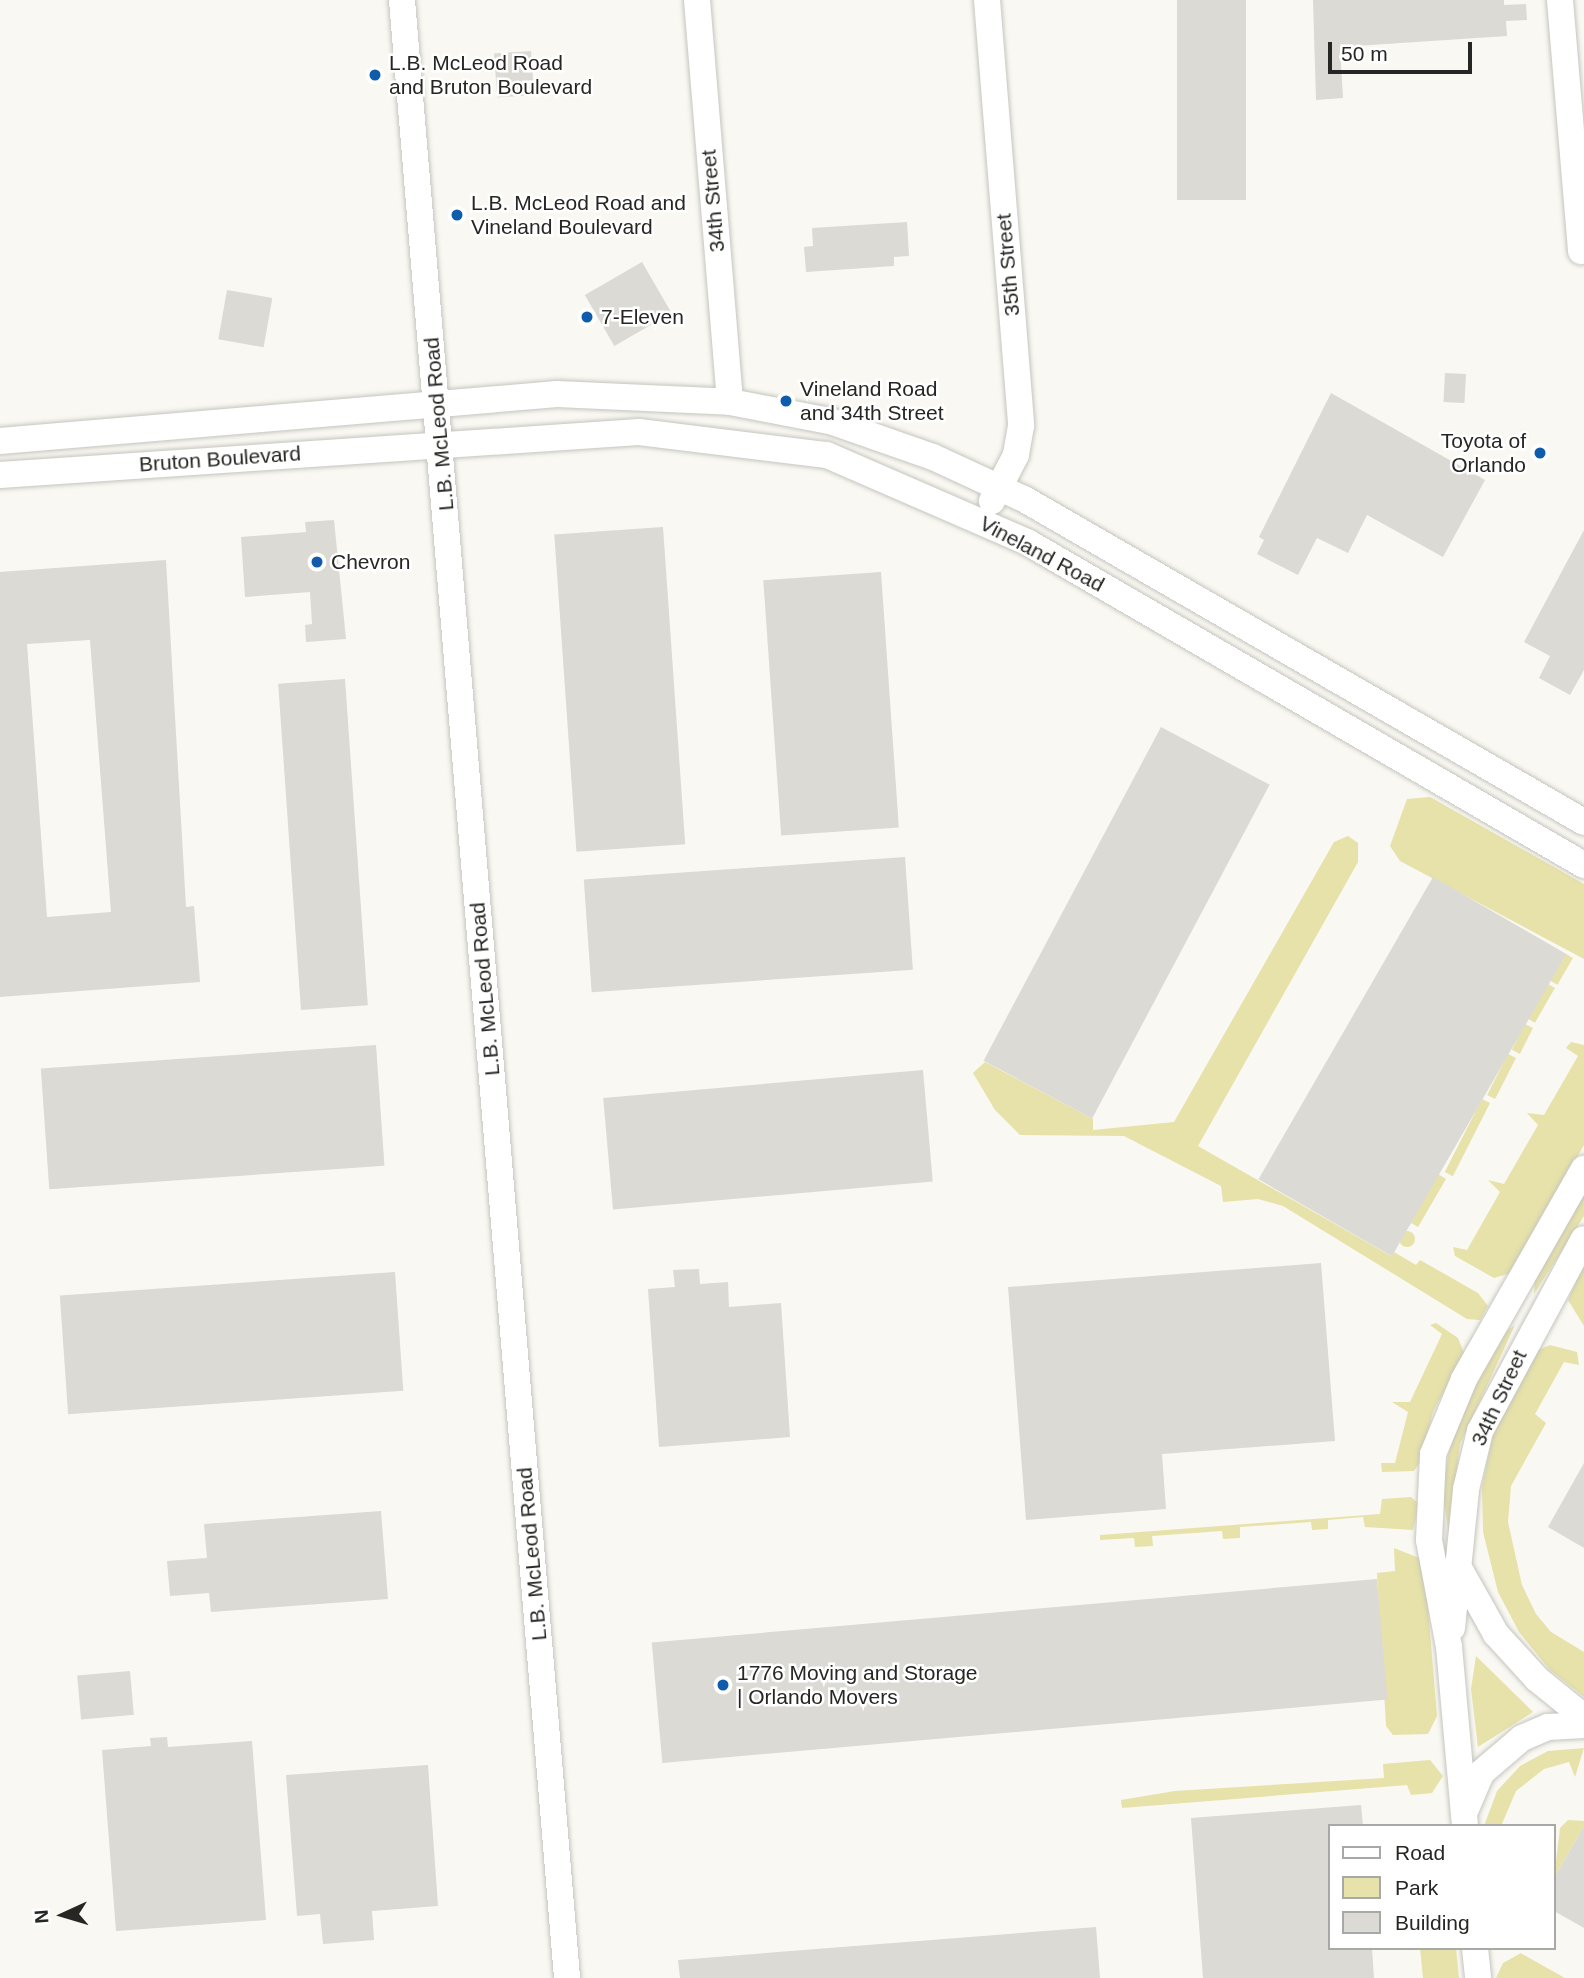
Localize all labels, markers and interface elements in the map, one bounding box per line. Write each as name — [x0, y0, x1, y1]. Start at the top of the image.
scale bar — [1332, 28, 1476, 72]
text: 50 m — [1341, 42, 1388, 65]
place label: L.B. McLeod Road and Bruton Boulevard — [389, 50, 592, 100]
marker: L.B. McLeod Road and Bruton Boulevard — [367, 67, 383, 83]
street label: 34th Street — [696, 149, 730, 253]
place label: L.B. McLeod Road and Vineland Boulevard — [471, 190, 686, 240]
marker: L.B. McLeod Road and Vineland Boulevard — [449, 207, 465, 223]
street label: 35th Street — [991, 213, 1025, 317]
place label: 7-Eleven — [601, 304, 684, 330]
marker: 7-Eleven — [579, 309, 595, 325]
street label: L.B. McLeod Road — [419, 336, 459, 512]
place label: Vineland Road and 34th Street — [800, 376, 944, 426]
marker: Vineland Road and 34th Street — [778, 393, 794, 409]
place label: Toyota of Orlando — [1441, 428, 1526, 478]
street label: Bruton Boulevard — [138, 441, 302, 477]
marker: Toyota of Orlando — [1532, 445, 1548, 461]
street label: Vineland Road — [975, 511, 1109, 597]
place label: Chevron — [331, 549, 410, 575]
marker: Chevron — [309, 554, 325, 570]
street label: L.B. McLeod Road — [465, 901, 505, 1077]
street label: 34th Street — [1466, 1346, 1532, 1450]
street label: L.B. McLeod Road — [512, 1466, 552, 1642]
place label: 1776 Moving and Storage | Orlando Movers — [737, 1660, 978, 1710]
marker: 1776 Moving and Storage | Orlando Movers — [715, 1677, 731, 1693]
legend — [1328, 1824, 1556, 1950]
text: Road — [1395, 1841, 1445, 1864]
text: Park — [1395, 1876, 1438, 1899]
north arrow — [28, 1880, 98, 1950]
text: N — [31, 1909, 53, 1924]
text: Building — [1395, 1911, 1470, 1934]

